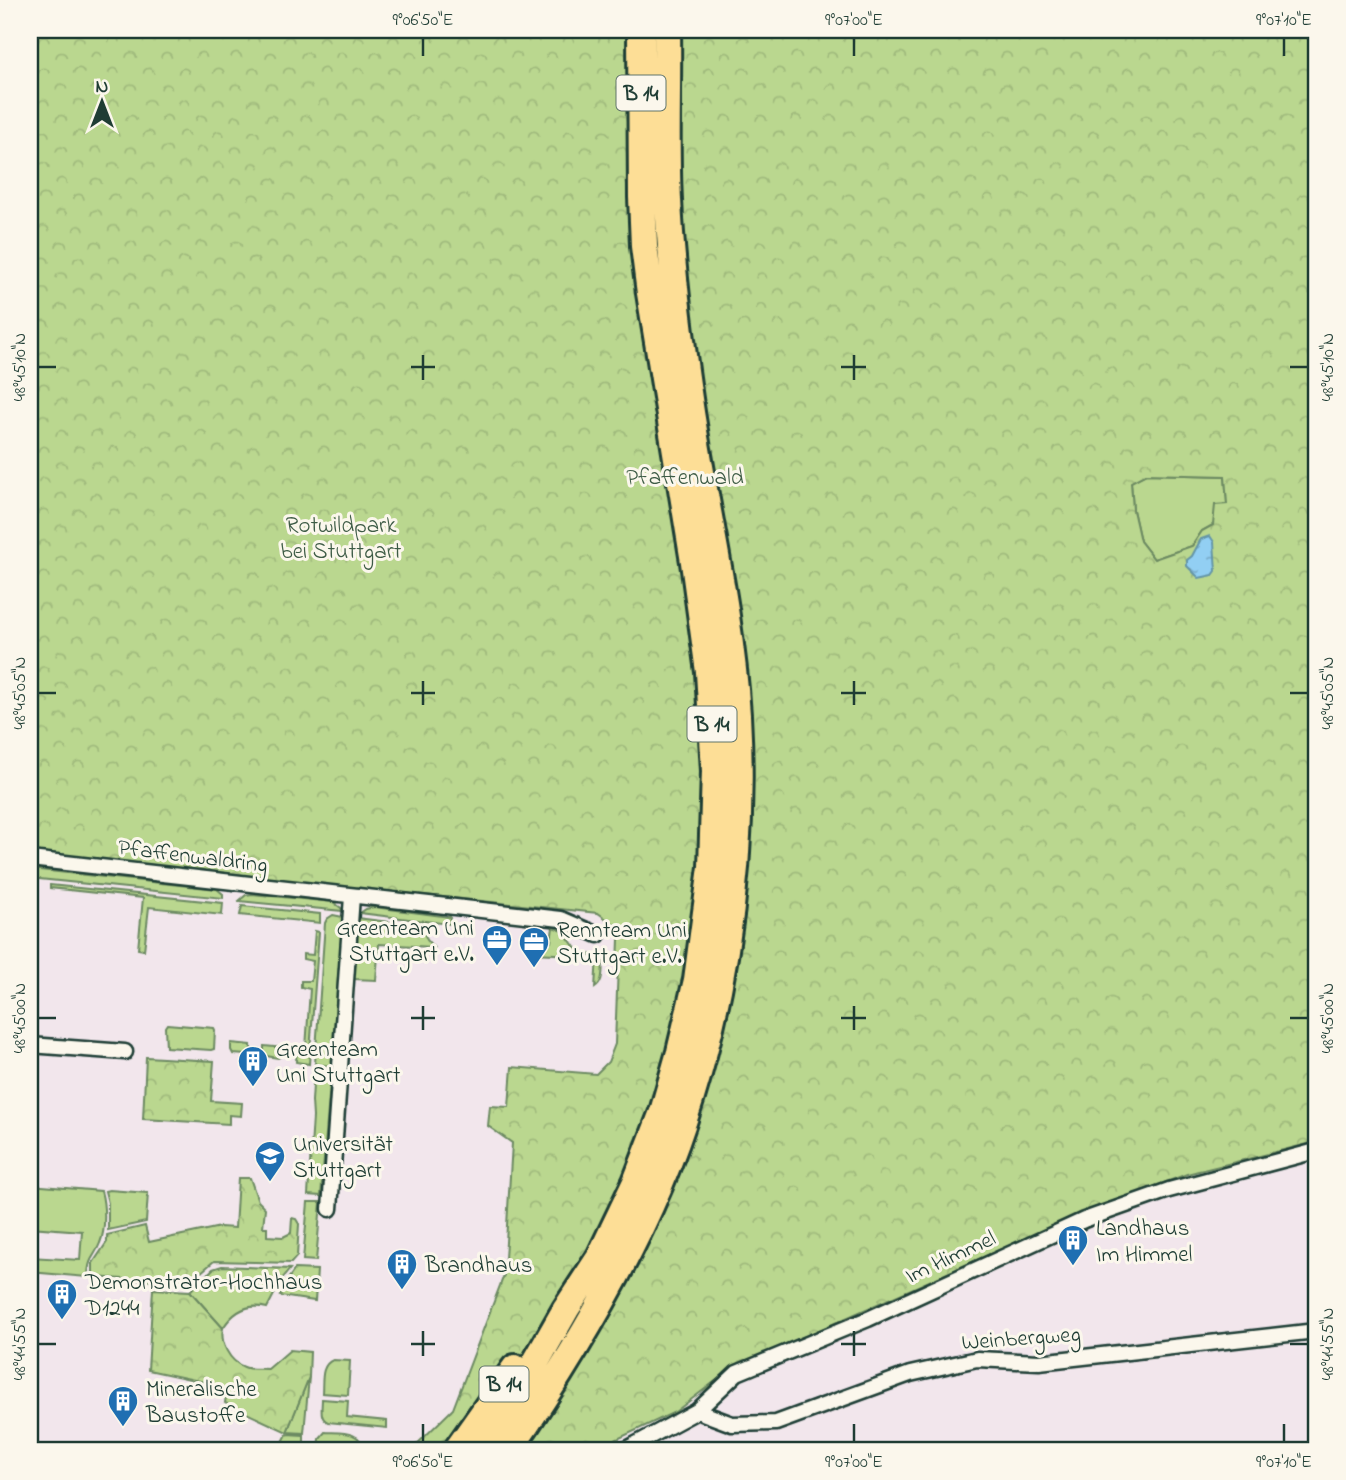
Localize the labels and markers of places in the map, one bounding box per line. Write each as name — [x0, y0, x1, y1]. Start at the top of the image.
place label: Greenteam Uni Stuttgart e.V. — [336, 913, 474, 973]
place label: Rennteam Uni Stuttgart e.V. — [557, 915, 687, 975]
office icon: Greenteam Uni Stuttgart e.V. — [480, 923, 514, 967]
office icon: Rennteam Uni Stuttgart e.V. — [517, 925, 551, 969]
place label: Greenteam Uni Stuttgart — [276, 1034, 401, 1094]
building icon: Greenteam Uni Stuttgart — [236, 1044, 270, 1088]
place label: Universität Stuttgart — [293, 1129, 393, 1189]
school or university icon: Universität Stuttgart — [253, 1139, 287, 1183]
place label: Landhaus Im Himmel — [1096, 1213, 1192, 1272]
building icon: Landhaus Im Himmel — [1056, 1223, 1090, 1267]
building icon: Brandhaus — [385, 1247, 419, 1291]
place label: Brandhaus — [424, 1250, 532, 1283]
place label: Demonstrator-Hochhaus D1244 — [84, 1267, 322, 1326]
building icon: Demonstrator-Hochhaus D1244 — [45, 1277, 79, 1321]
place label: Mineralische Baustoffe — [145, 1374, 257, 1433]
building icon: Mineralische Baustoffe — [106, 1384, 140, 1428]

